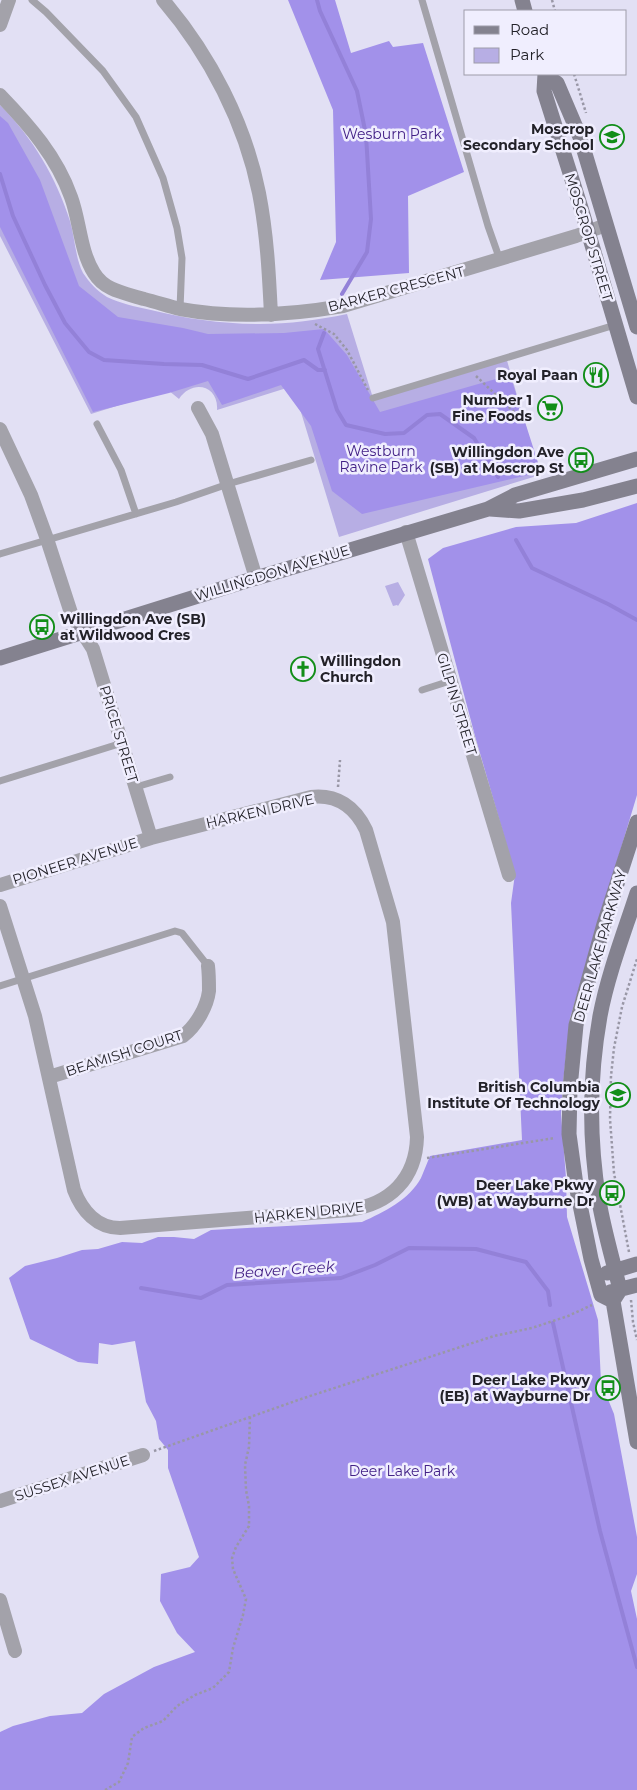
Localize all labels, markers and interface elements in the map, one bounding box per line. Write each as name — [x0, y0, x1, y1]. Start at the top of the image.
legend — [464, 10, 627, 75]
text: Road — [510, 20, 549, 39]
text: Park — [510, 45, 544, 64]
place label: Moscrop Secondary School — [463, 120, 594, 154]
school or university icon: Moscrop Secondary School — [599, 124, 625, 150]
park label: Wesburn Park — [342, 125, 442, 143]
street label: MOSCROP STREET — [561, 171, 617, 303]
street label: BARKER CRESCENT — [326, 262, 466, 316]
restaurant icon: Royal Paan — [583, 362, 609, 388]
place label: Royal Paan — [497, 366, 578, 384]
place label: Number 1 Fine Foods — [452, 391, 533, 425]
supermarket icon: Number 1 Fine Foods — [537, 395, 563, 421]
park label: Westburn Ravine Park — [339, 442, 423, 476]
place label: Willingdon Ave (SB) at Moscrop St — [430, 443, 564, 477]
bus stop icon: Willingdon Ave (SB) at Moscrop St — [568, 447, 594, 473]
street label: WILLINGDON AVENUE — [192, 541, 352, 605]
place label: Willingdon Ave (SB) at Wildwood Cres — [60, 610, 206, 644]
bus stop icon: Willingdon Ave (SB) at Wildwood Cres — [29, 614, 55, 640]
street label: GILPIN STREET — [433, 651, 481, 757]
place label: Willingdon Church — [320, 652, 401, 686]
church icon: Willingdon Church — [290, 656, 316, 682]
street label: PRICE STREET — [96, 683, 142, 785]
street label: HARKEN DRIVE — [204, 790, 316, 832]
street label: PIONEER AVENUE — [10, 833, 140, 889]
street label: DEER LAKE PARKWAY — [570, 868, 630, 1024]
street label: BEAMISH COURT — [63, 1026, 185, 1080]
place label: British Columbia Institute Of Technology — [427, 1078, 601, 1112]
school or university icon: British Columbia Institute Of Technology — [605, 1082, 631, 1108]
place label: Deer Lake Pkwy (WB) at Wayburne Dr — [437, 1176, 595, 1210]
bus stop icon: Deer Lake Pkwy (WB) at Wayburne Dr — [599, 1180, 625, 1206]
street label: HARKEN DRIVE — [253, 1197, 365, 1227]
water label: Beaver Creek — [233, 1256, 336, 1283]
place label: Deer Lake Pkwy (EB) at Wayburne Dr — [439, 1371, 591, 1405]
bus stop icon: Deer Lake Pkwy (EB) at Wayburne Dr — [595, 1375, 621, 1401]
street label: SUSSEX AVENUE — [12, 1451, 132, 1505]
park label: Deer Lake Park — [349, 1462, 456, 1480]

